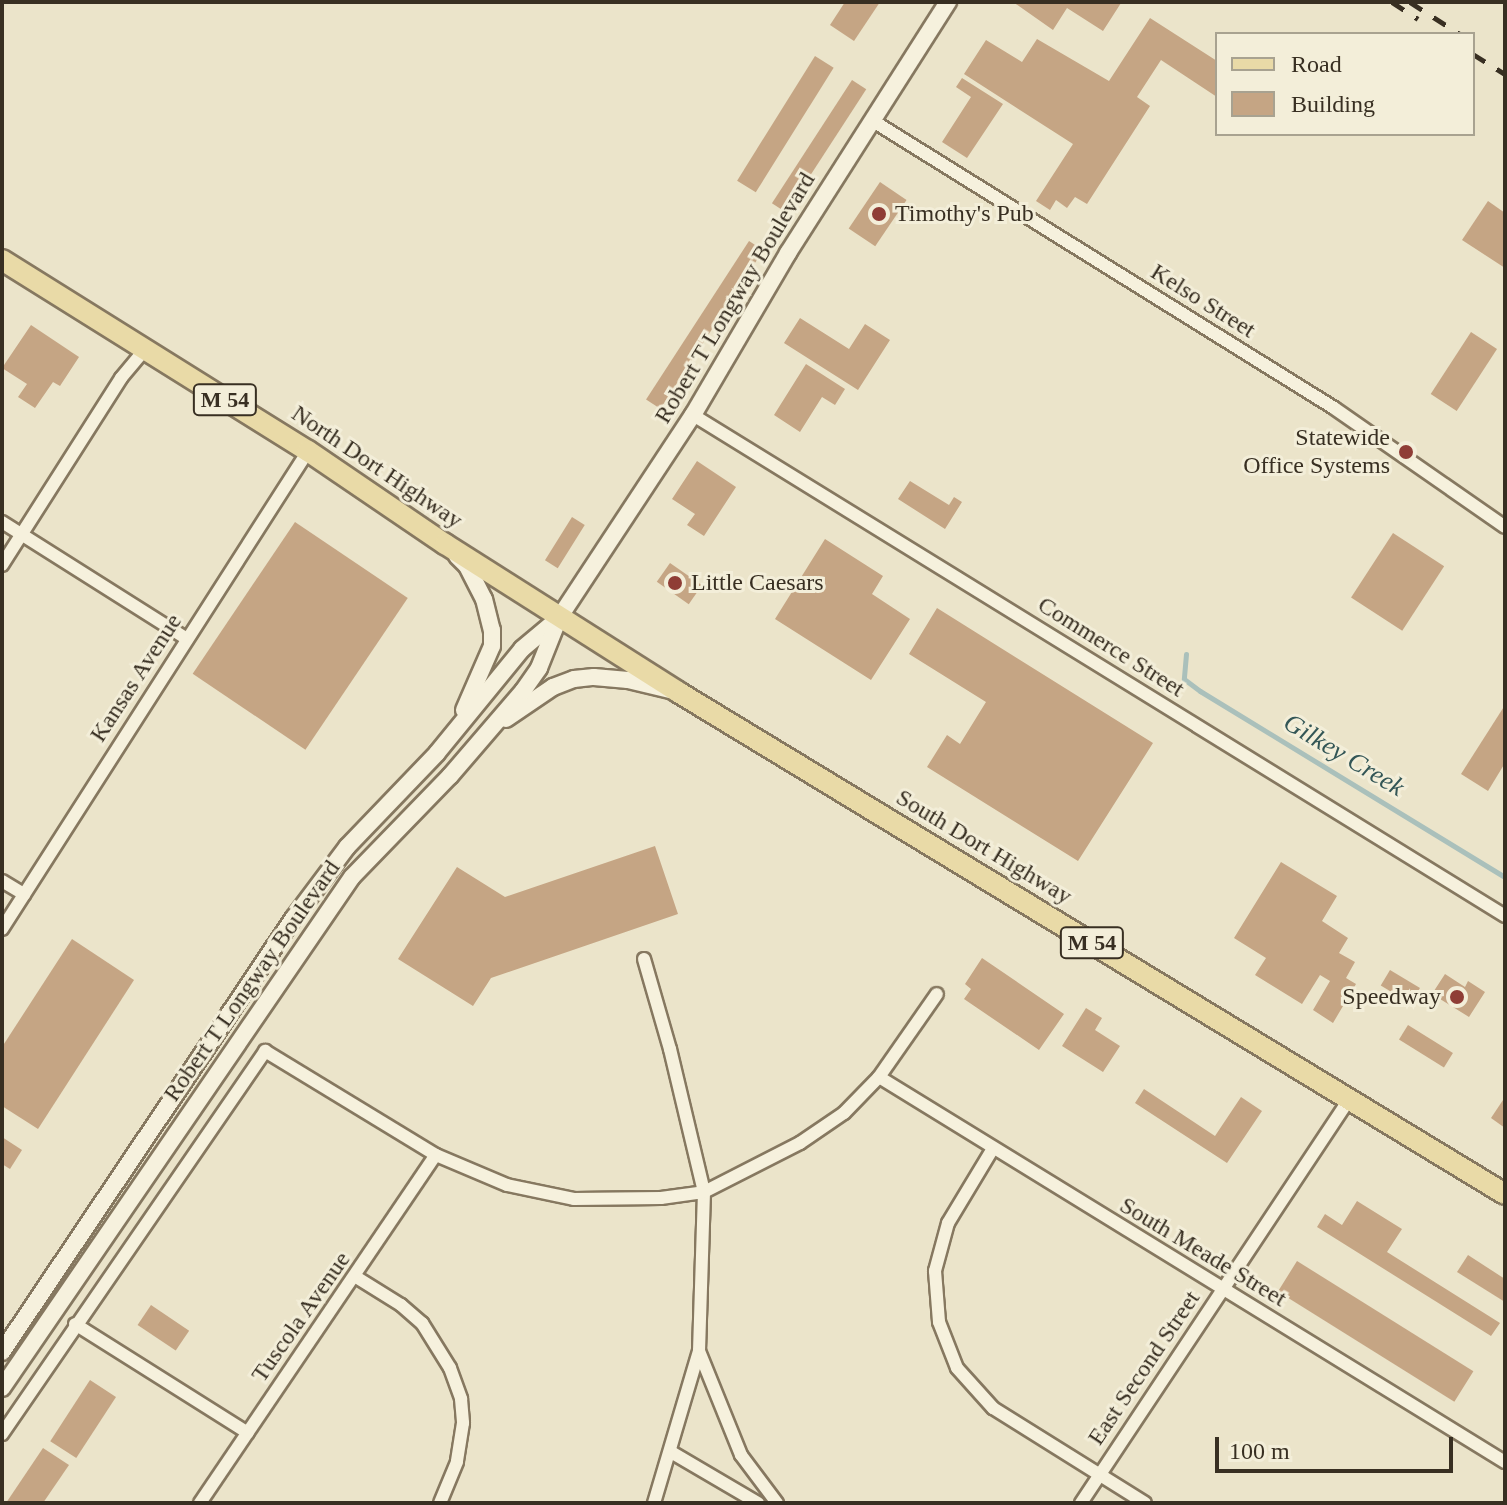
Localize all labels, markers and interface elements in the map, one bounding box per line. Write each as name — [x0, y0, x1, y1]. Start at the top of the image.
legend — [1215, 32, 1475, 136]
text: Road — [1291, 51, 1342, 77]
text: Building — [1291, 91, 1375, 117]
street label: Robert T Longway Boulevard — [648, 167, 822, 429]
place label: Timothy's Pub — [895, 200, 1034, 228]
marker: Timothy's Pub — [870, 205, 888, 223]
street label: Kelso Street — [1145, 258, 1261, 344]
road number: M 54 — [191, 382, 259, 418]
street label: North Dort Highway — [286, 399, 468, 535]
place label: Statewide Office Systems — [1243, 424, 1390, 480]
marker: Statewide Office Systems — [1397, 443, 1415, 461]
place label: Little Caesars — [691, 569, 824, 597]
marker: Little Caesars — [666, 574, 684, 592]
street label: Commerce Street — [1032, 590, 1190, 704]
street label: Kansas Avenue — [84, 608, 188, 748]
water label: Gilkey Creek — [1278, 707, 1410, 803]
street label: South Dort Highway — [891, 783, 1077, 911]
street label: Robert T Longway Boulevard — [157, 855, 347, 1107]
road number: M 54 — [1058, 925, 1126, 961]
place label: Speedway — [1342, 983, 1441, 1011]
marker: Speedway — [1448, 988, 1466, 1006]
street label: South Meade Street — [1114, 1191, 1292, 1313]
street label: Tuscola Avenue — [245, 1246, 357, 1388]
street label: East Second Street — [1082, 1285, 1206, 1451]
scale bar — [1219, 1421, 1457, 1471]
text: 100 m — [1229, 1438, 1290, 1464]

